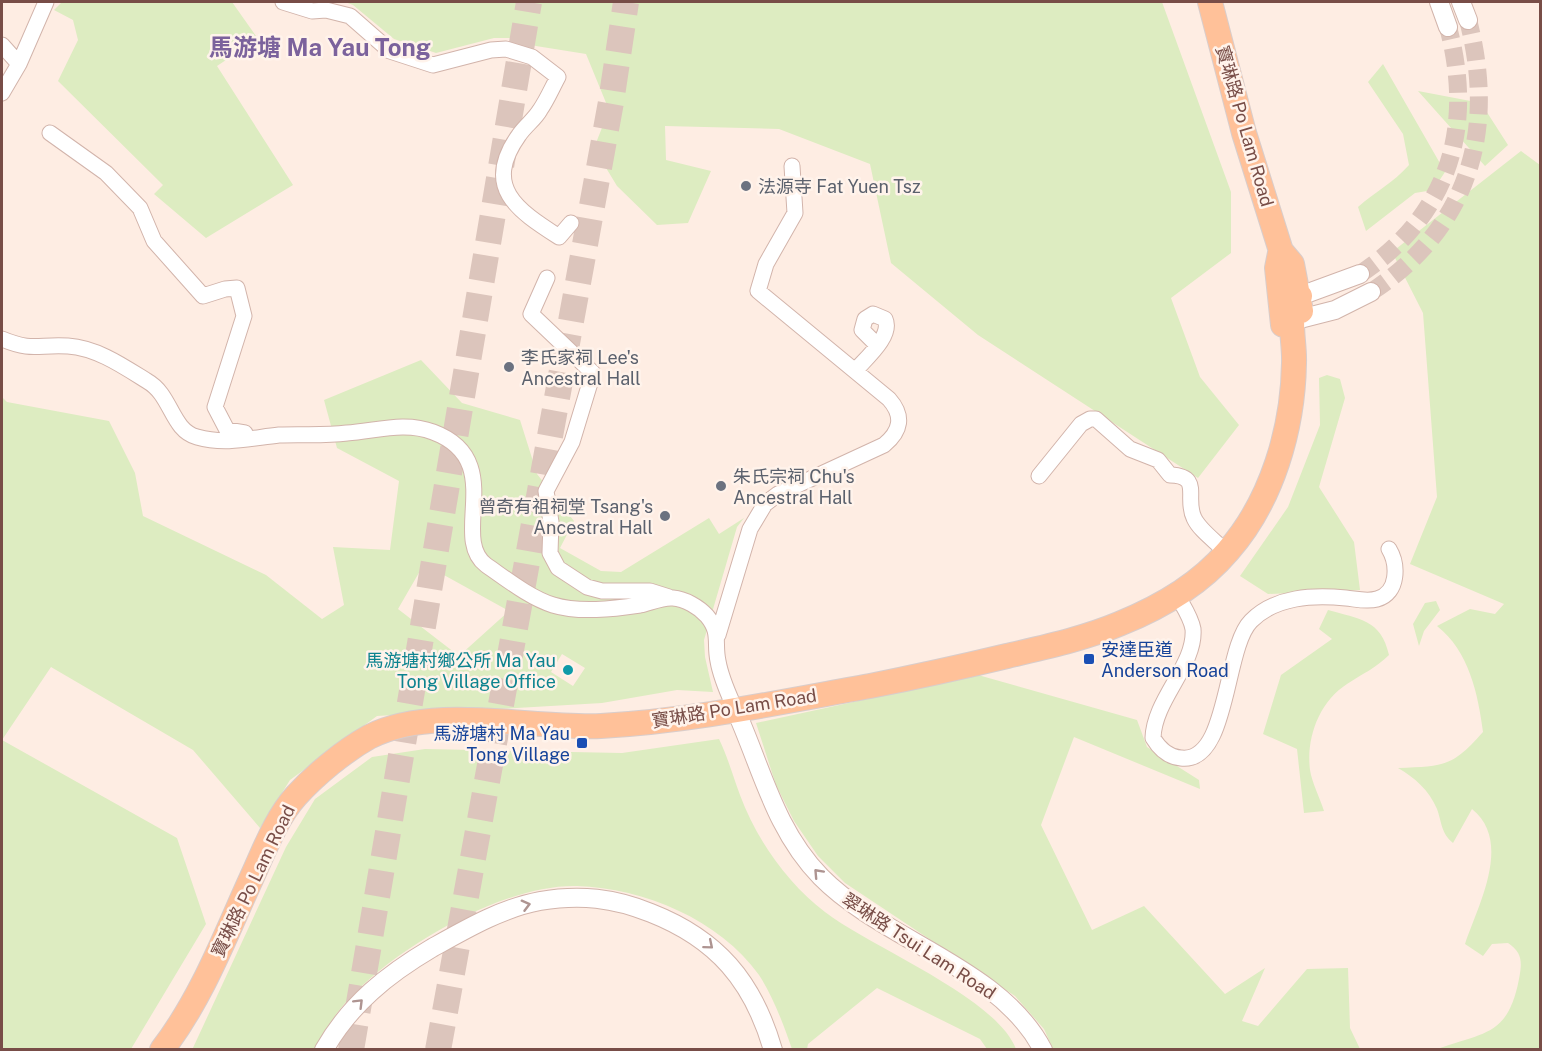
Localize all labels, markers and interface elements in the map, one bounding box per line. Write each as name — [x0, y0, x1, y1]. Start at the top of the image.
district label: 馬游塘 Ma Yau Tong — [209, 33, 431, 61]
street label: 寶琳路 Po Lam Road — [1212, 43, 1278, 209]
place label: 法源寺 Fat Yuen Tsz — [758, 176, 921, 197]
marker: 法源寺 Fat Yuen Tsz — [739, 179, 753, 193]
place label: 李氏家祠 Lee's Ancestral Hall — [521, 347, 641, 389]
marker: 李氏家祠 Lee's Ancestral Hall — [502, 360, 516, 374]
place label: 朱氏宗祠 Chu's Ancestral Hall — [733, 466, 855, 508]
marker: 朱氏宗祠 Chu's Ancestral Hall — [714, 479, 728, 493]
place label: 曾奇有祖祠堂 Tsang's Ancestral Hall — [478, 496, 653, 538]
marker: 曾奇有祖祠堂 Tsang's Ancestral Hall — [658, 509, 672, 523]
place label: 安達臣道 Anderson Road — [1101, 639, 1229, 681]
place label: 馬游塘村鄉公所 Ma Yau Tong Village Office — [365, 650, 556, 692]
marker: 安達臣道 Anderson Road — [1082, 652, 1096, 666]
marker: 馬游塘村鄉公所 Ma Yau Tong Village Office — [561, 663, 575, 677]
street label: 寶琳路 Po Lam Road — [650, 685, 818, 731]
place label: 馬游塘村 Ma Yau Tong Village — [433, 723, 570, 765]
marker: 馬游塘村 Ma Yau Tong Village — [575, 736, 589, 750]
street label: 寶琳路 Po Lam Road — [207, 801, 299, 961]
one-way arrow — [814, 869, 825, 880]
street label: 翠琳路 Tsui Lam Road — [838, 888, 1000, 1004]
one-way arrow — [520, 900, 531, 912]
one-way arrow — [702, 938, 713, 949]
one-way arrow — [352, 999, 363, 1010]

